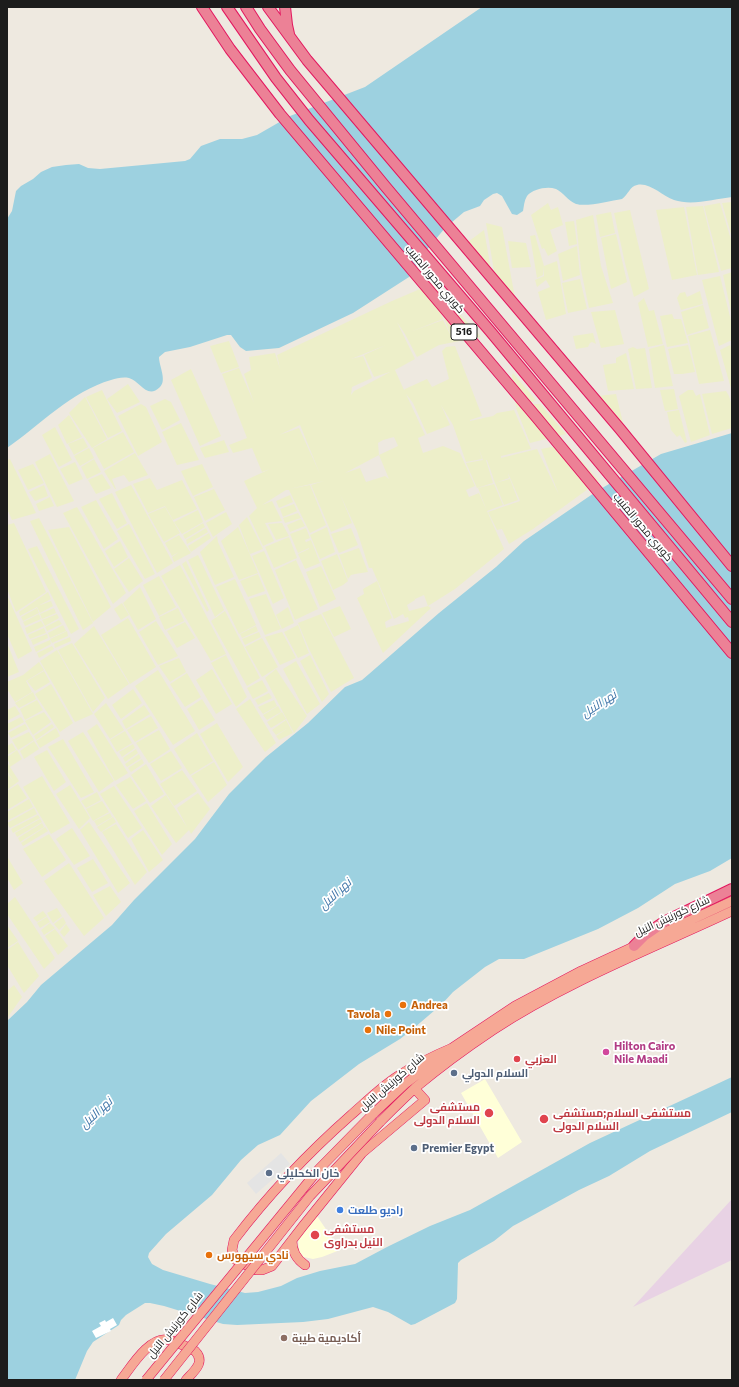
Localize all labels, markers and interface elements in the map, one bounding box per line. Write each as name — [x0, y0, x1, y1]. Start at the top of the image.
street label: كوبري محور المنيب — [403, 242, 467, 316]
road number: 516 — [451, 324, 477, 340]
street label: كوبري محور المنيب — [611, 490, 675, 564]
water label: نهر النيل — [579, 687, 619, 721]
water label: نهر النيل — [316, 875, 354, 913]
street label: شارع كورنيش النيل — [632, 893, 712, 939]
place label: Andrea — [411, 998, 448, 1012]
marker: Andrea — [398, 1000, 408, 1010]
place label: Tavola — [347, 1007, 380, 1021]
marker: Tavola — [383, 1009, 393, 1019]
place label: Nile Point — [376, 1023, 426, 1037]
marker: Nile Point — [363, 1025, 373, 1035]
place label: Hilton Cairo Nile Maadi — [614, 1039, 675, 1065]
marker: Hilton Cairo Nile Maadi — [601, 1047, 611, 1057]
street label: شارع كورنيش النيل — [357, 1050, 427, 1114]
place label: العزبي — [525, 1052, 557, 1066]
marker: العزبي — [512, 1054, 522, 1064]
place label: السلام الدولي — [462, 1066, 528, 1080]
marker: السلام الدولي — [449, 1068, 459, 1078]
water label: نهر النيل — [77, 1094, 115, 1132]
place label: مستشفى السلام الدولى — [414, 1100, 480, 1126]
place label: مستشفى السلام;مستشفى السلام الدولى — [553, 1106, 691, 1132]
marker: مستشفى السلام الدولى — [483, 1107, 495, 1119]
marker: مستشفى السلام;مستشفى السلام الدولى — [538, 1113, 550, 1125]
place label: Premier Egypt — [422, 1141, 494, 1155]
marker: Premier Egypt — [409, 1143, 419, 1153]
place label: خان الكحليلي — [277, 1166, 339, 1180]
marker: خان الكحليلي — [264, 1168, 274, 1178]
place label: راديو طلعت — [348, 1203, 403, 1217]
marker: راديو طلعت — [335, 1205, 345, 1215]
place label: مستشفى النيل بدراوى — [324, 1222, 383, 1248]
marker: مستشفى النيل بدراوى — [309, 1229, 321, 1241]
place label: نادي سيهورس — [217, 1248, 289, 1262]
marker: نادي سيهورس — [204, 1250, 214, 1260]
street label: شارع كورنيش النيل — [144, 1289, 206, 1361]
place label: أكاديمية طيبة — [292, 1331, 361, 1345]
marker: أكاديمية طيبة — [279, 1333, 289, 1343]

